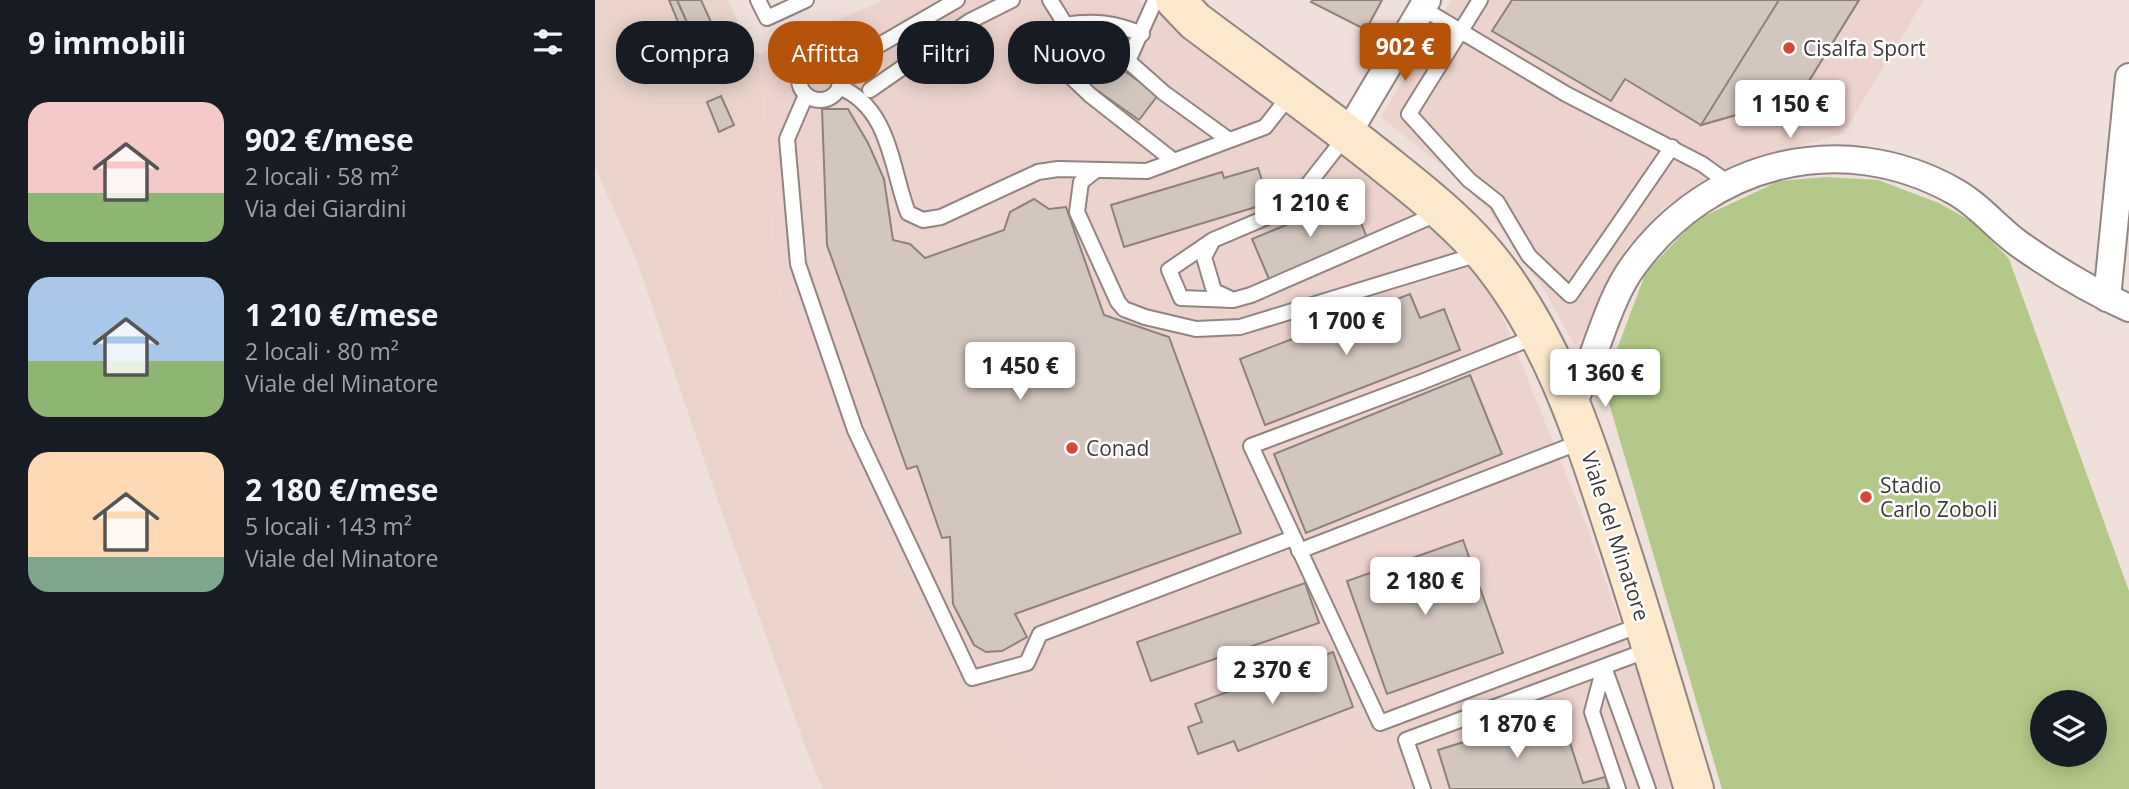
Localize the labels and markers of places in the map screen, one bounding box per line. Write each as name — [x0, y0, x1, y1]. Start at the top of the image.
pin: 902 € — [1356, 24, 1454, 83]
place label: Cisalfa Sport — [1803, 34, 1926, 62]
marker: Cisalfa Sport — [1781, 40, 1797, 56]
pin: 1 150 € — [1725, 80, 1855, 140]
pin: 1 210 € — [1245, 180, 1375, 239]
pin: 1 700 € — [1281, 298, 1411, 357]
pin: 1 450 € — [955, 342, 1085, 402]
pin: 1 360 € — [1540, 350, 1670, 409]
place label: Conad — [1086, 434, 1149, 462]
marker: Conad — [1064, 440, 1080, 456]
place label: Stadio Carlo Zoboli — [1880, 471, 1998, 523]
marker: Stadio Carlo Zoboli — [1858, 489, 1874, 505]
pin: 2 180 € — [1360, 558, 1490, 617]
pin: 2 370 € — [1207, 646, 1337, 706]
pin: 1 870 € — [1452, 700, 1582, 760]

